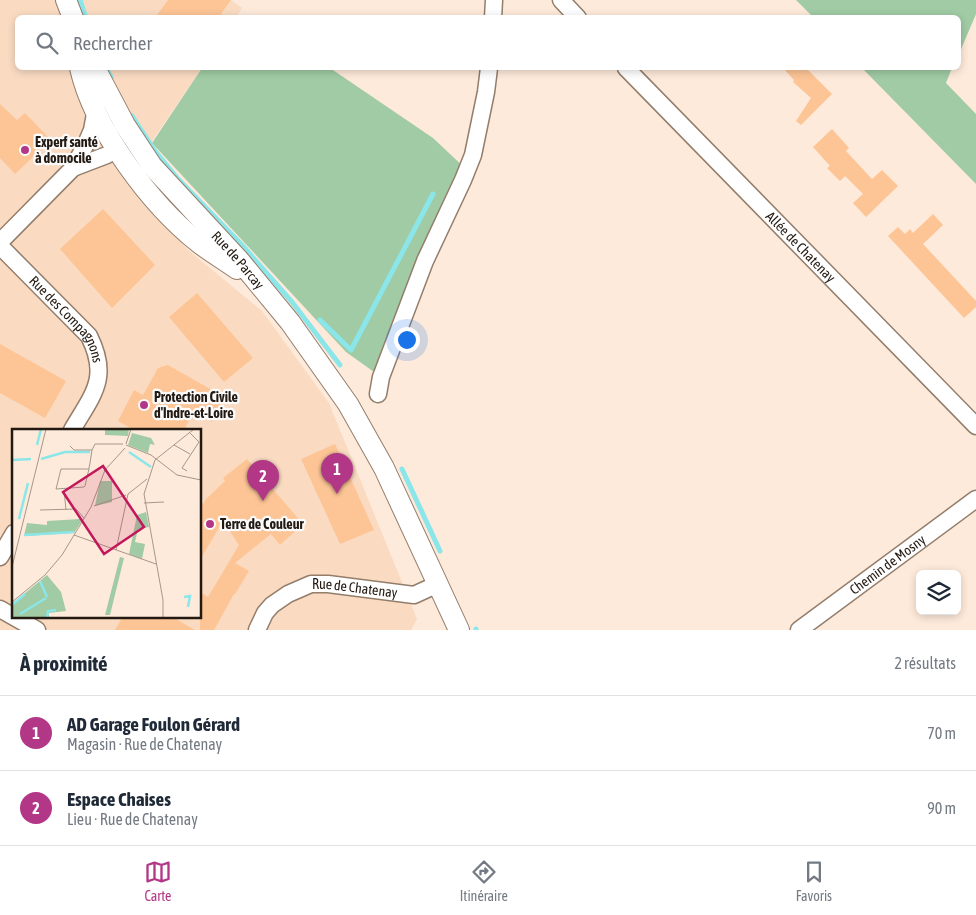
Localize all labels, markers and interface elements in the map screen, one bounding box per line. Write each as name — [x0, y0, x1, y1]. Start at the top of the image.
search box — [15, 15, 961, 70]
icon: search — [33, 29, 61, 57]
text: Rechercher — [73, 32, 152, 54]
place label: Experf santé à domocile — [35, 134, 98, 166]
marker: Experf santé à domocile — [19, 144, 31, 156]
street label: Allée de Chatenay — [763, 208, 839, 286]
street label: Rue de Parcay — [208, 228, 268, 292]
street label: Rue des Compagnons — [26, 273, 106, 364]
your location — [394, 327, 420, 353]
place label: Protection Civile d'Indre-et-Loire — [154, 389, 238, 421]
marker: Protection Civile d'Indre-et-Loire — [138, 399, 150, 411]
inset map — [12, 429, 201, 618]
pin: 1 — [321, 453, 353, 494]
pin: 2 — [247, 460, 279, 501]
place label: Terre de Couleur — [220, 516, 304, 532]
marker: Terre de Couleur — [204, 518, 216, 530]
street label: Chemin de Mosny — [847, 531, 929, 598]
map controls — [916, 570, 961, 615]
button: layers — [916, 570, 961, 615]
street label: Rue de Chatenay — [312, 576, 399, 601]
text: À proximité — [20, 651, 108, 675]
text: 2 résultats — [894, 654, 956, 672]
text: AD Garage Foulon Gérard — [67, 713, 240, 735]
text: 1 — [32, 724, 40, 742]
text: 70 m — [927, 724, 956, 742]
text: Magasin · Rue de Chatenay — [67, 735, 222, 753]
text: Espace Chaises — [67, 788, 171, 810]
text: 2 — [32, 799, 40, 817]
text: 90 m — [927, 799, 956, 817]
text: Lieu · Rue de Chatenay — [67, 810, 198, 828]
tab: Carte — [144, 858, 172, 904]
tab: Itinéraire — [460, 858, 508, 904]
tab: Favoris — [796, 858, 832, 904]

